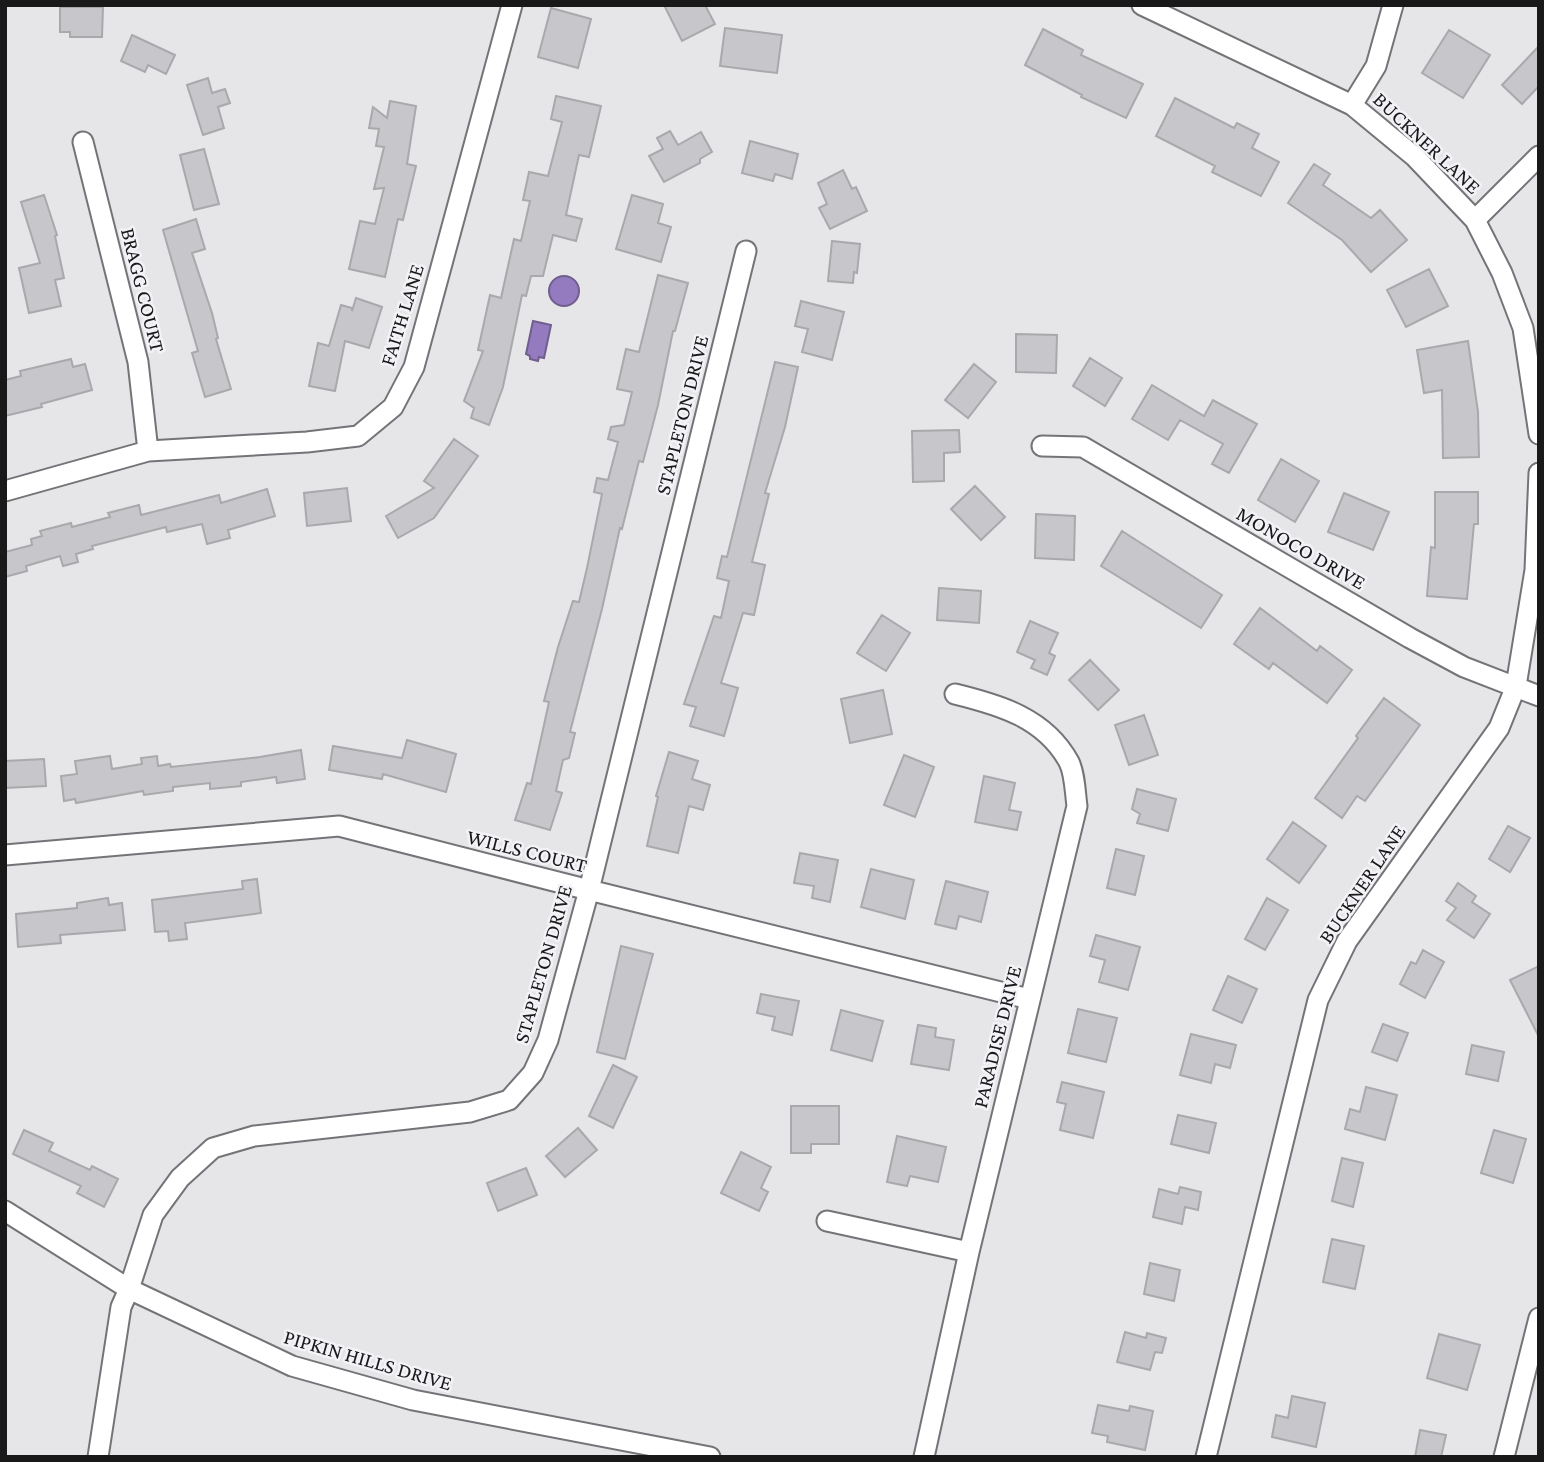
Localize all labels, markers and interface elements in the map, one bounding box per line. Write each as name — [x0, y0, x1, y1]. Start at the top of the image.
street label: BUCKNER LANE — [1368, 87, 1486, 199]
street label: BRAGG COURT — [116, 225, 170, 355]
street label: FAITH LANE — [375, 261, 429, 369]
street label: STAPLETON DRIVE — [651, 333, 713, 497]
street label: MONOCO DRIVE — [1232, 501, 1370, 595]
street label: BUCKNER LANE — [1313, 820, 1411, 948]
street label: WILLS COURT — [465, 825, 590, 878]
street label: STAPLETON DRIVE — [509, 882, 577, 1046]
street label: PARADISE DRIVE — [968, 963, 1026, 1111]
street label: PIPKIN HILLS DRIVE — [281, 1325, 455, 1395]

